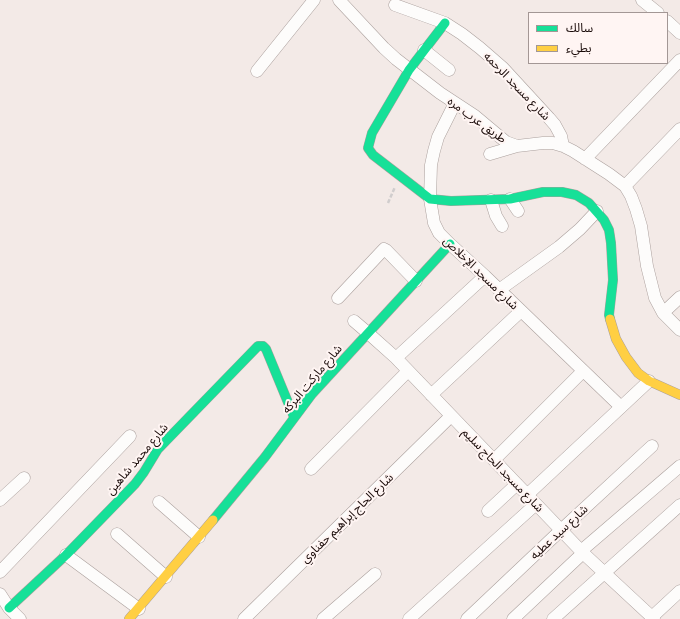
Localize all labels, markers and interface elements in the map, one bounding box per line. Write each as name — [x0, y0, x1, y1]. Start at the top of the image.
legend — [528, 12, 668, 64]
text: سالك — [566, 20, 593, 34]
text: بطيء — [566, 40, 592, 54]
street label: شارع مسجد الرحمه — [481, 49, 553, 123]
street label: طريق عرب مره — [445, 94, 509, 146]
street label: شارع مسجد الإخلاص — [440, 233, 522, 313]
street label: شارع ماركت البركه — [279, 342, 345, 416]
street label: شارع محمد شاهين — [103, 420, 171, 498]
street label: شارع مسجد الحاج سليم — [459, 425, 547, 515]
street label: شارع الحاج إبراهيم حفناوي — [298, 470, 396, 566]
street label: شارع سيد عطيه — [527, 502, 591, 562]

